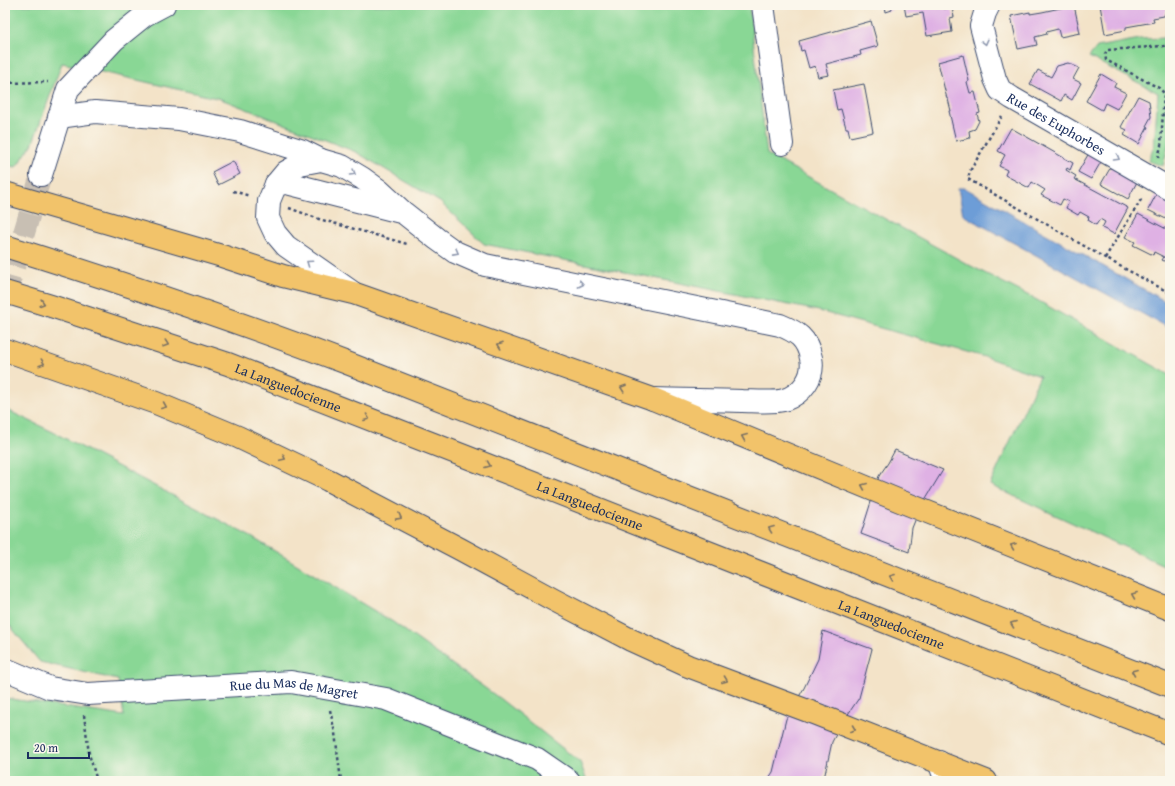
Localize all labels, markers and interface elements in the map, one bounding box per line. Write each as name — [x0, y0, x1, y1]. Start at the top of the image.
one-way arrow — [981, 39, 989, 45]
street label: Rue des Euphorbes — [1003, 87, 1109, 160]
one-way arrow — [1113, 154, 1121, 161]
one-way arrow — [349, 168, 356, 175]
one-way arrow — [452, 247, 459, 254]
one-way arrow — [307, 261, 314, 268]
one-way arrow — [578, 280, 584, 288]
one-way arrow — [39, 298, 46, 307]
one-way arrow — [162, 339, 169, 348]
one-way arrow — [497, 341, 504, 350]
one-way arrow — [38, 358, 45, 367]
street label: La Languedocienne — [232, 358, 345, 417]
one-way arrow — [620, 385, 627, 393]
one-way arrow — [160, 401, 168, 409]
one-way arrow — [363, 413, 370, 421]
one-way arrow — [740, 433, 747, 441]
one-way arrow — [279, 453, 287, 461]
one-way arrow — [484, 461, 491, 469]
street label: La Languedocienne — [534, 475, 646, 536]
one-way arrow — [860, 483, 867, 491]
one-way arrow — [395, 512, 403, 520]
one-way arrow — [767, 526, 775, 534]
one-way arrow — [1009, 543, 1016, 551]
one-way arrow — [888, 573, 895, 581]
one-way arrow — [1130, 591, 1137, 599]
street label: La Languedocienne — [835, 594, 948, 654]
one-way arrow — [1009, 621, 1016, 629]
one-way arrow — [1130, 668, 1137, 676]
street label: Rue du Mas de Magret — [229, 672, 360, 704]
one-way arrow — [721, 675, 728, 683]
one-way arrow — [849, 724, 856, 732]
scale bar — [28, 734, 89, 760]
text: 20 m — [34, 739, 58, 756]

